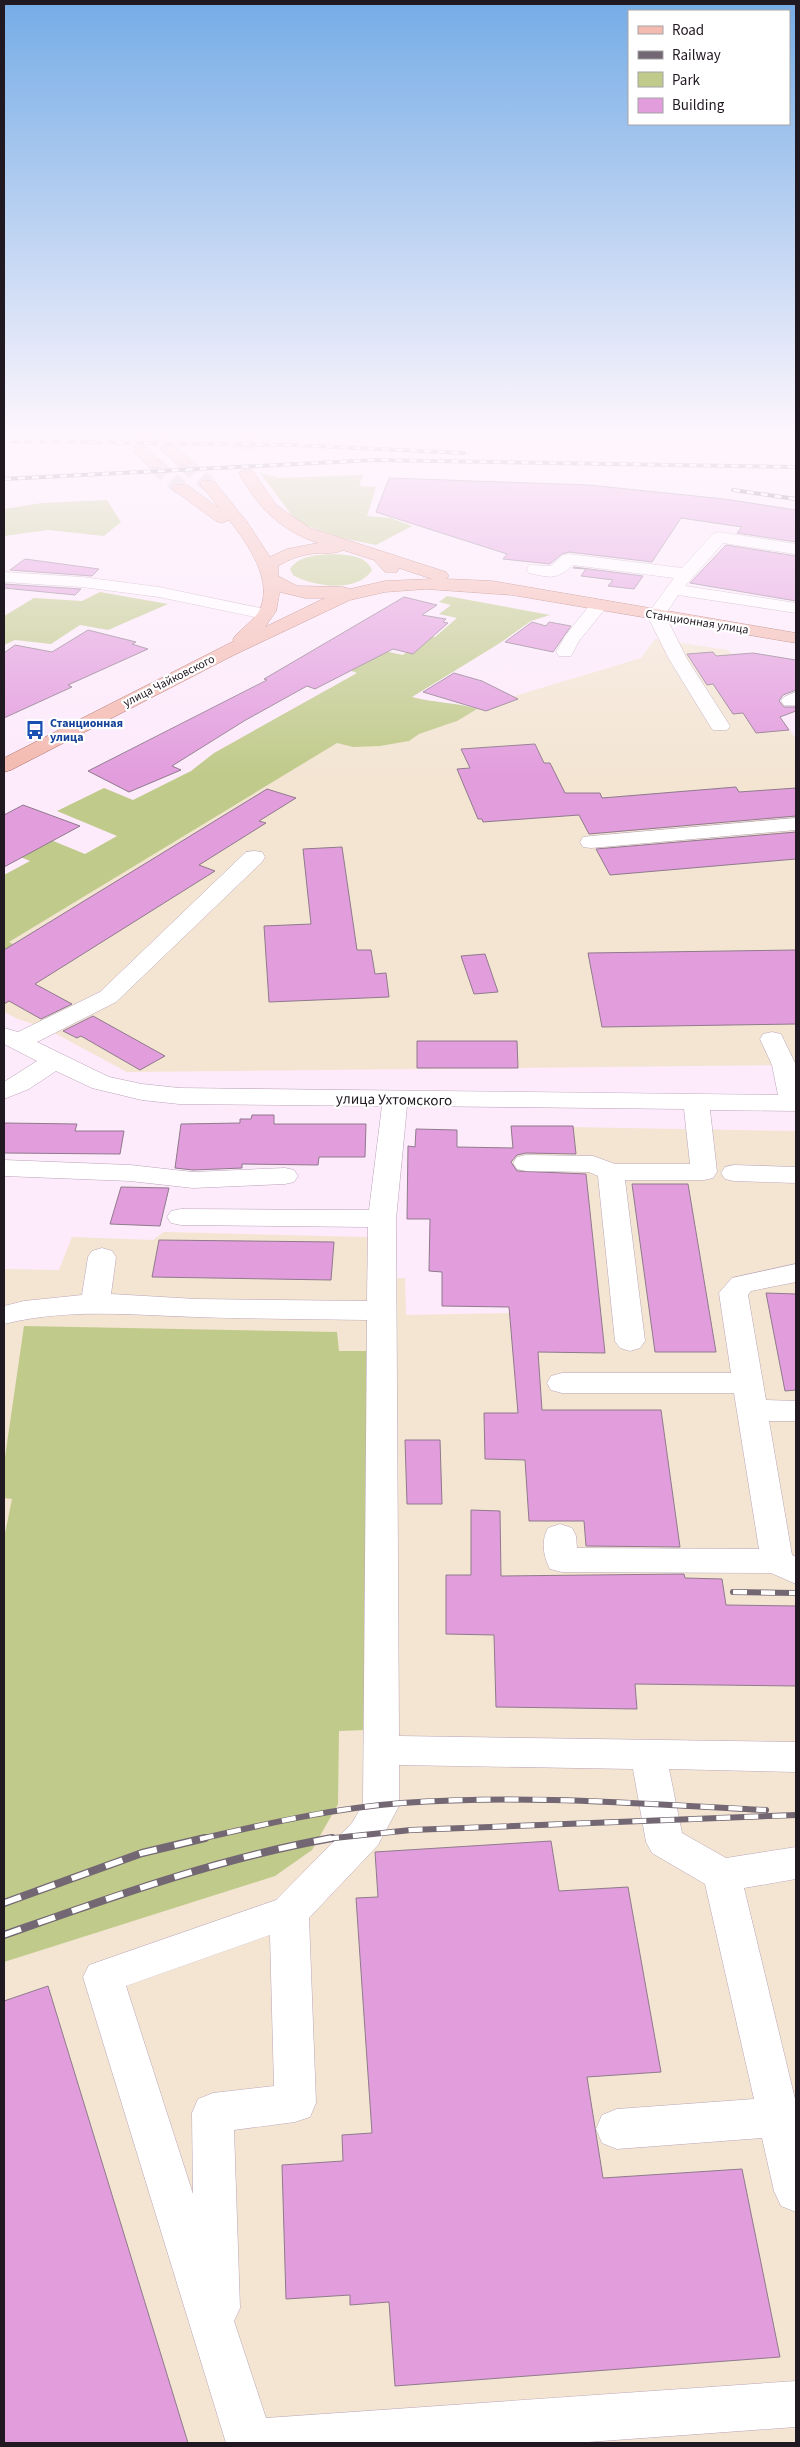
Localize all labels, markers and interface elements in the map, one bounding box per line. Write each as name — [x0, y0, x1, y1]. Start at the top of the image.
legend — [628, 10, 790, 125]
text: Road — [672, 20, 704, 41]
text: Railway — [672, 45, 721, 66]
text: Park — [672, 70, 701, 91]
text: Building — [672, 95, 725, 116]
street label: Станционная улица — [644, 605, 750, 639]
street label: улица Чайковского — [120, 651, 218, 711]
place label: Станционная улица — [50, 715, 123, 746]
bus stop icon: Станционная улица — [24, 719, 46, 741]
street label: улица Ухтомского — [336, 1088, 452, 1112]

